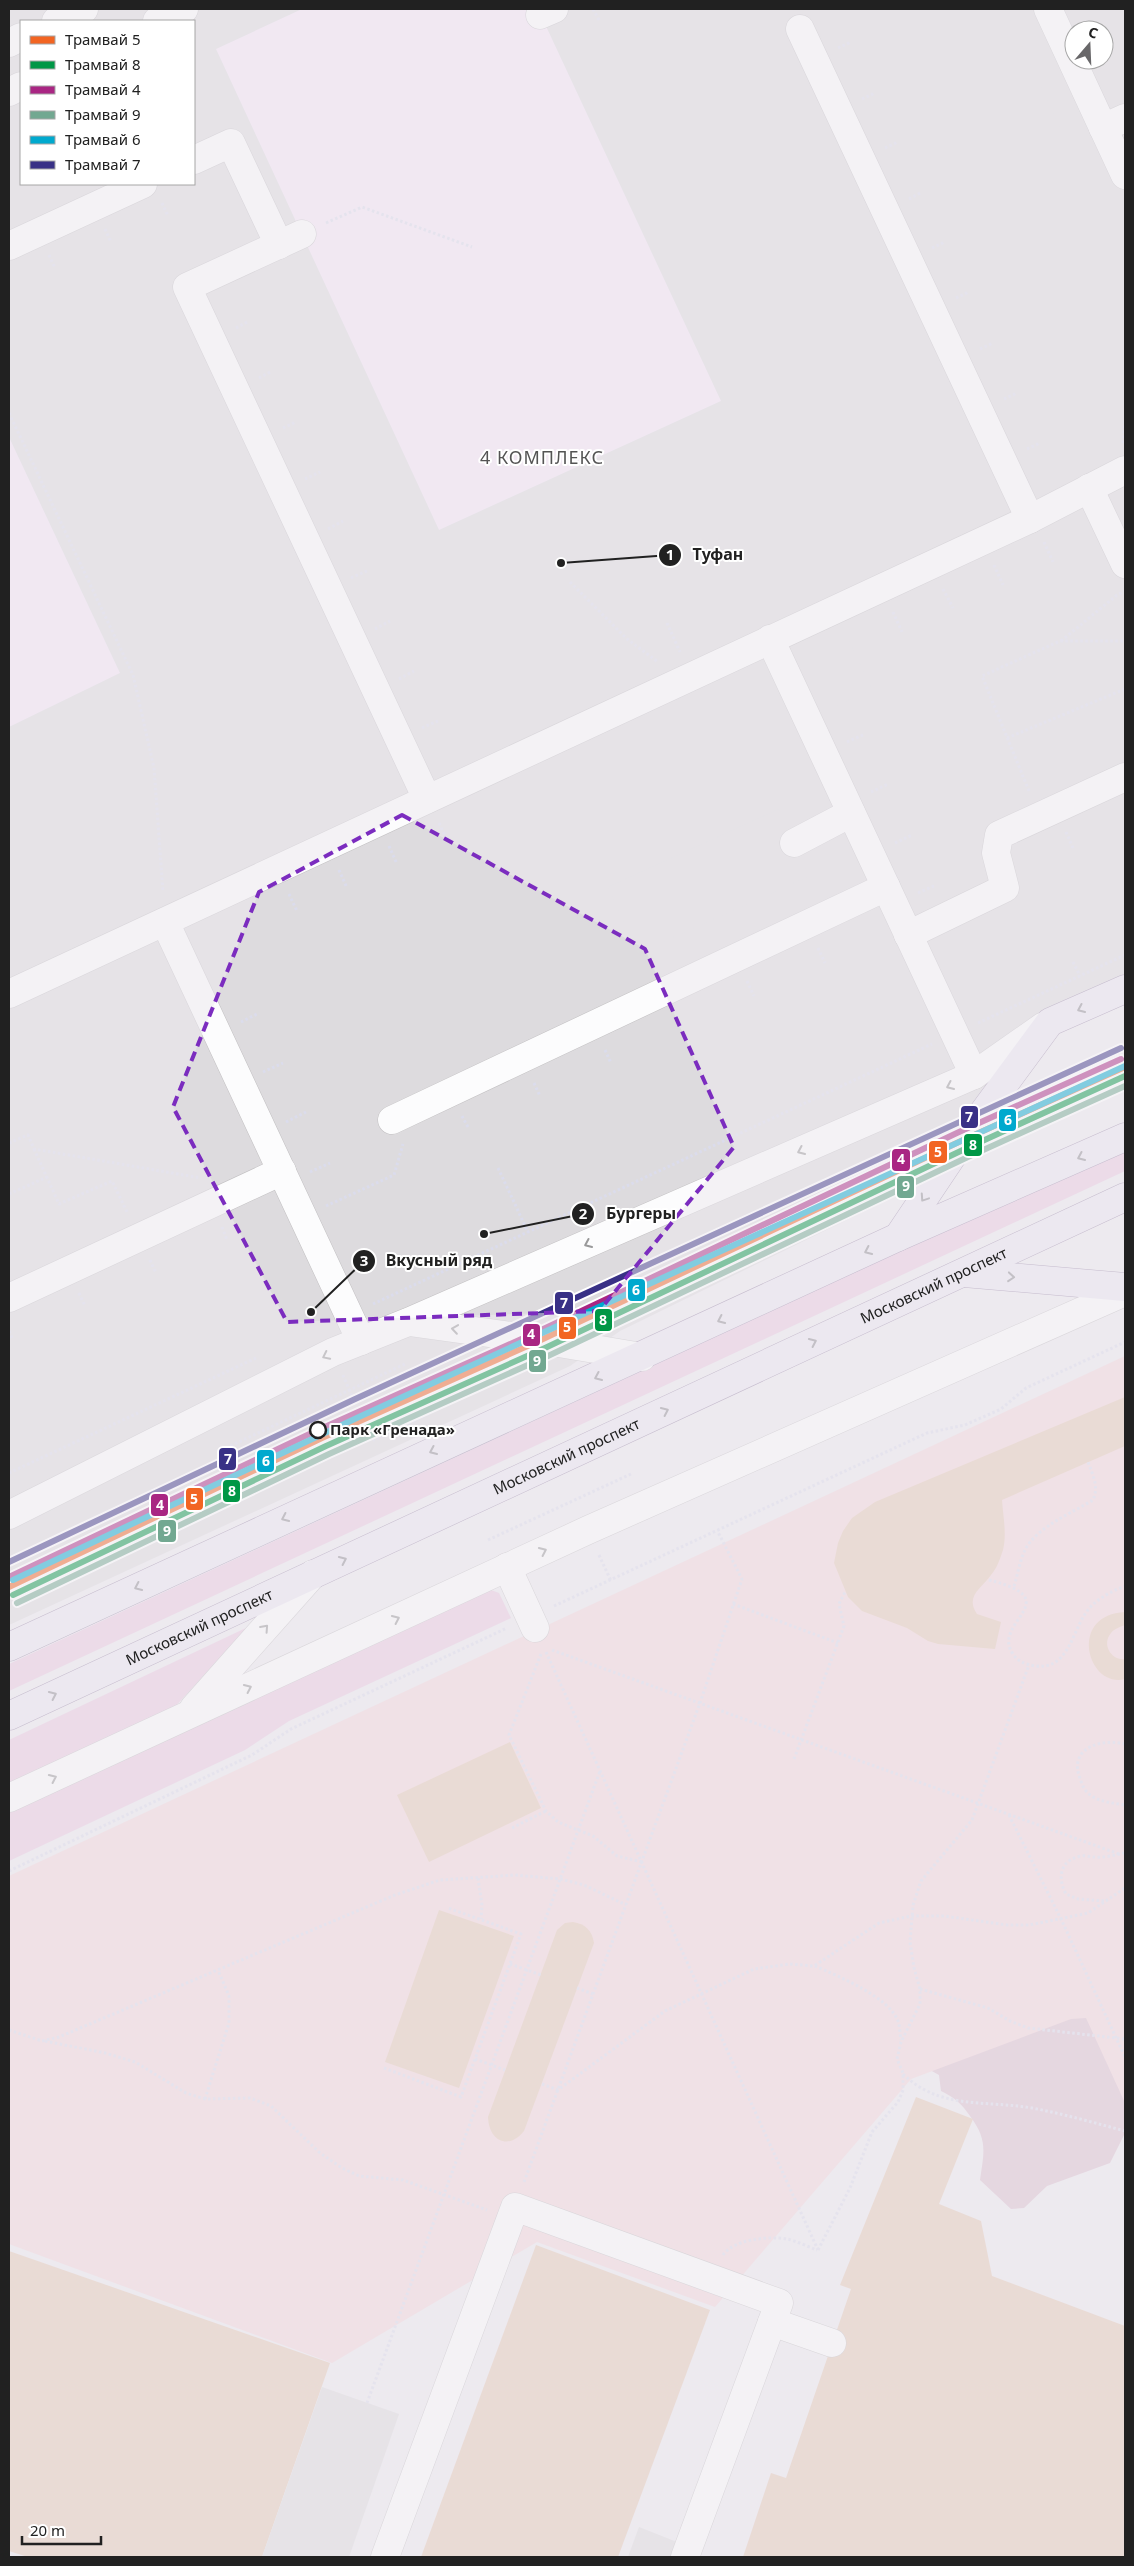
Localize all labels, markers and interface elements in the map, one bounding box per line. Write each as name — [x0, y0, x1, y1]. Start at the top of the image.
legend — [20, 20, 195, 185]
north arrow — [1064, 20, 1114, 70]
text: С — [1086, 22, 1101, 43]
text: Трамвай 5 — [65, 29, 140, 49]
text: Трамвай 8 — [65, 54, 140, 74]
text: Трамвай 4 — [65, 79, 141, 99]
text: Трамвай 9 — [65, 104, 140, 124]
text: Трамвай 6 — [65, 129, 140, 149]
text: Трамвай 7 — [65, 154, 140, 174]
district label: 4 КОМПЛЕКС — [480, 445, 604, 469]
callout: Туфан — [658, 539, 753, 570]
text: Туфан — [693, 543, 743, 565]
text: 1 — [666, 544, 674, 564]
one-way arrow — [1077, 1002, 1086, 1013]
one-way arrow — [946, 1079, 955, 1090]
line badge: 7 — [960, 1105, 979, 1129]
text: 7 — [965, 1107, 973, 1126]
line badge: 6 — [998, 1108, 1017, 1132]
text: 6 — [1004, 1110, 1012, 1129]
line badge: 8 — [963, 1133, 983, 1157]
text: 8 — [969, 1135, 977, 1154]
line badge: 5 — [928, 1140, 948, 1164]
text: 5 — [934, 1142, 942, 1161]
one-way arrow — [797, 1144, 806, 1155]
line badge: 4 — [891, 1148, 911, 1172]
text: 4 — [897, 1149, 905, 1168]
one-way arrow — [1077, 1150, 1086, 1161]
line badge: 9 — [896, 1175, 915, 1199]
text: 9 — [902, 1176, 910, 1195]
one-way arrow — [921, 1192, 930, 1202]
callout: Бургеры — [571, 1198, 686, 1229]
text: Бургеры — [606, 1202, 676, 1224]
text: 2 — [579, 1203, 588, 1223]
one-way arrow — [584, 1237, 593, 1248]
street label: Московский проспект — [857, 1242, 1010, 1328]
callout: Вкусный ряд — [351, 1245, 503, 1276]
one-way arrow — [864, 1245, 873, 1256]
text: Вкусный ряд — [386, 1249, 493, 1271]
text: 3 — [360, 1250, 368, 1270]
one-way arrow — [1008, 1271, 1016, 1282]
line badge: 6 — [627, 1278, 646, 1302]
text: 6 — [632, 1280, 640, 1299]
line badge: 7 — [554, 1291, 574, 1315]
text: 7 — [560, 1293, 568, 1312]
line badge: 8 — [594, 1308, 613, 1332]
text: 8 — [599, 1310, 607, 1329]
one-way arrow — [717, 1314, 726, 1325]
line badge: 5 — [558, 1316, 577, 1340]
text: 5 — [563, 1317, 571, 1336]
line badge: 4 — [522, 1323, 541, 1347]
one-way arrow — [451, 1324, 459, 1335]
text: 4 — [527, 1324, 535, 1343]
one-way arrow — [807, 1339, 816, 1349]
line badge: 9 — [528, 1349, 547, 1373]
one-way arrow — [322, 1350, 331, 1360]
text: 9 — [533, 1351, 541, 1370]
one-way arrow — [594, 1371, 603, 1382]
one-way arrow — [660, 1406, 669, 1417]
street label: Московский проспект — [490, 1413, 643, 1499]
place label: Парк «Гренада» — [330, 1419, 455, 1439]
marker: Парк «Гренада» — [309, 1421, 327, 1439]
one-way arrow — [429, 1445, 438, 1455]
line badge: 7 — [218, 1447, 237, 1471]
text: 7 — [224, 1449, 232, 1468]
line badge: 6 — [256, 1449, 275, 1473]
text: 6 — [262, 1451, 270, 1470]
line badge: 8 — [222, 1479, 241, 1503]
text: 8 — [228, 1481, 236, 1500]
line badge: 5 — [185, 1487, 204, 1511]
text: 5 — [190, 1489, 198, 1508]
line badge: 4 — [150, 1493, 169, 1517]
text: 4 — [156, 1495, 164, 1514]
one-way arrow — [281, 1512, 290, 1523]
line badge: 9 — [157, 1519, 177, 1543]
text: 9 — [163, 1521, 171, 1540]
one-way arrow — [538, 1546, 547, 1557]
one-way arrow — [338, 1555, 347, 1566]
one-way arrow — [134, 1581, 143, 1591]
street label: Московский проспект — [122, 1584, 276, 1669]
one-way arrow — [391, 1615, 400, 1625]
one-way arrow — [259, 1624, 268, 1633]
one-way arrow — [243, 1683, 252, 1694]
one-way arrow — [48, 1691, 57, 1701]
one-way arrow — [48, 1773, 57, 1784]
scale bar — [22, 2514, 101, 2546]
text: 20 m — [30, 2520, 65, 2540]

